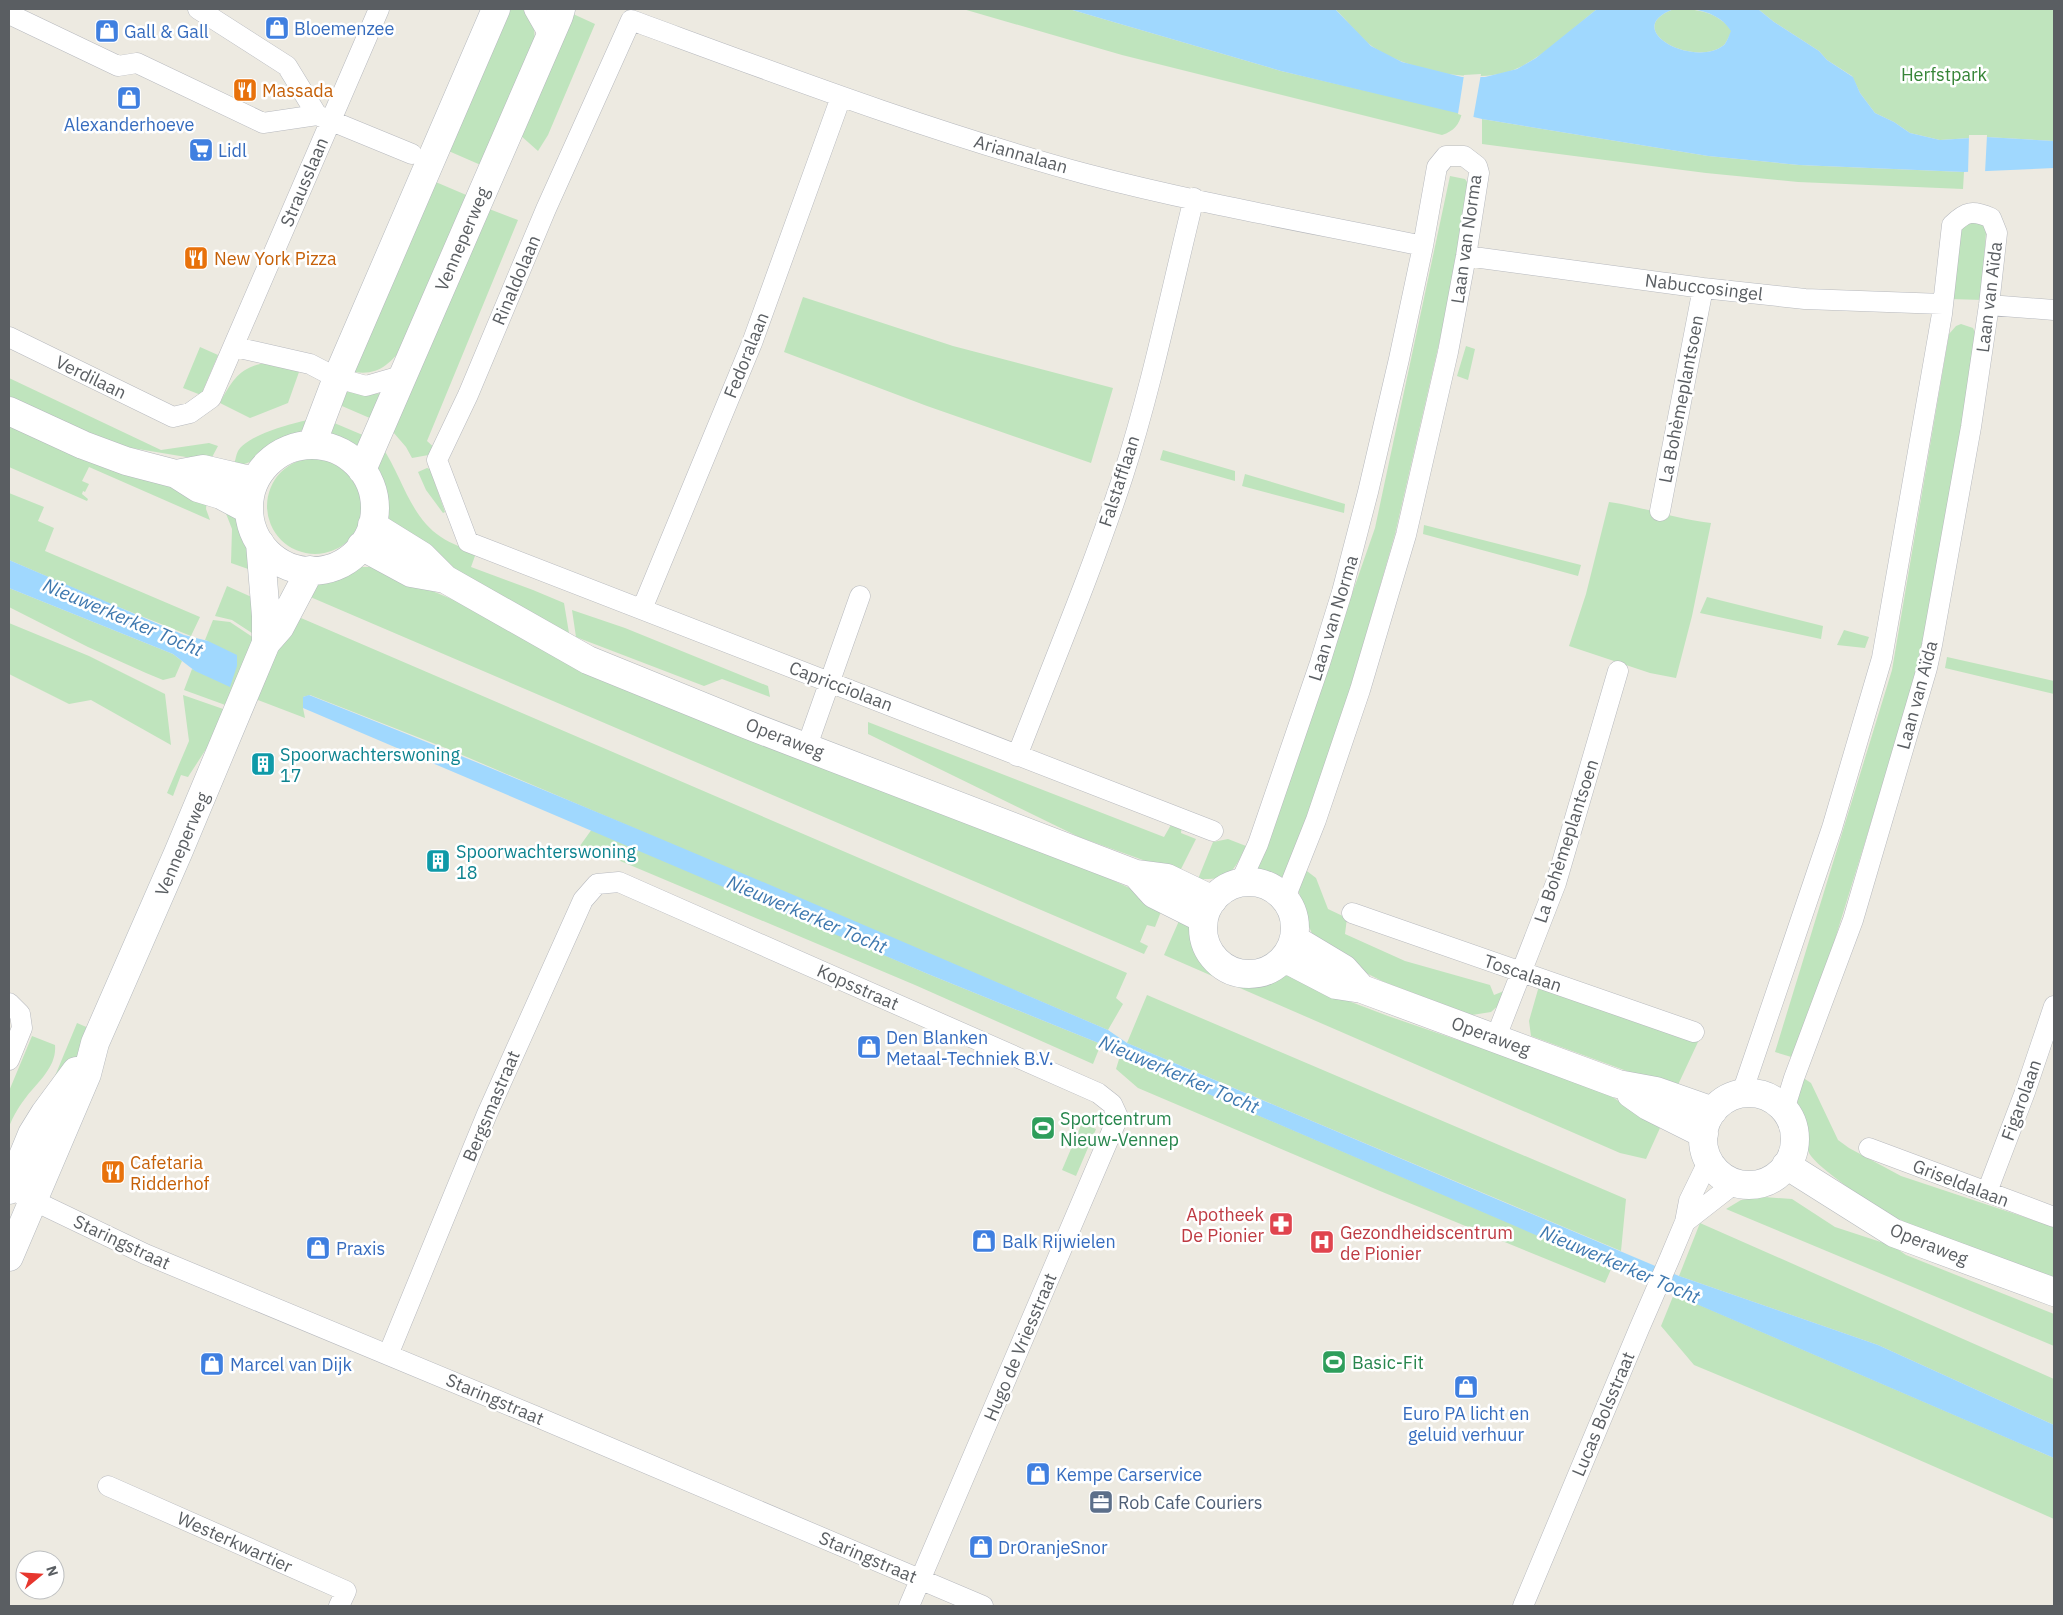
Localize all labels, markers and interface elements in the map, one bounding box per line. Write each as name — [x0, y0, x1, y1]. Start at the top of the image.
shop icon: Bloemenzee — [264, 15, 290, 41]
place label: Bloemenzee — [294, 17, 394, 40]
shop icon: Gall & Gall — [94, 18, 120, 44]
place label: Gall & Gall — [124, 20, 209, 43]
park label: Herfstpark — [1901, 63, 1988, 86]
restaurant icon: Massada — [232, 77, 258, 103]
place label: Massada — [262, 79, 334, 102]
shop icon: Alexanderhoeve — [116, 85, 142, 111]
place label: Alexanderhoeve — [64, 113, 194, 136]
street label: Ariannalaan — [971, 130, 1071, 178]
street label: Strausslaan — [275, 134, 333, 230]
supermarket icon: Lidl — [188, 137, 214, 163]
place label: Lidl — [218, 139, 247, 162]
street label: Laan van Norma — [1446, 173, 1487, 305]
street label: Venneperweg — [430, 183, 494, 294]
street label: Rinaldolaan — [487, 231, 545, 329]
street label: Laan van Aïda — [1971, 240, 2007, 354]
restaurant icon: New York Pizza — [183, 245, 209, 271]
place label: New York Pizza — [214, 247, 337, 270]
street label: Nabuccosingel — [1644, 268, 1764, 306]
street label: Fedoralaan — [718, 309, 774, 401]
street label: La Bohèmeplantsoen — [1653, 313, 1709, 485]
street label: Verdilaan — [52, 350, 130, 404]
street label: Falstafflaan — [1093, 433, 1145, 529]
street label: Laan van Norma — [1303, 552, 1363, 684]
water label: Nieuwerkerker Tocht — [39, 572, 207, 662]
street label: Laan van Aïda — [1891, 638, 1943, 752]
street label: Capricciolaan — [786, 656, 896, 716]
street label: Operaweg — [742, 713, 828, 764]
place label: Spoorwachterswoning 17 — [280, 743, 460, 787]
building icon: Spoorwachterswoning 17 — [250, 751, 276, 777]
street label: La Bohèmeplantsoen — [1529, 756, 1603, 926]
street label: Venneperweg — [150, 788, 214, 899]
place label: Spoorwachterswoning 18 — [456, 840, 636, 884]
building icon: Spoorwachterswoning 18 — [425, 848, 451, 874]
water label: Nieuwerkerker Tocht — [723, 869, 891, 959]
street label: Toscalaan — [1481, 949, 1565, 997]
street label: Kopsstraat — [813, 959, 903, 1015]
street label: Operaweg — [1448, 1011, 1534, 1061]
place label: Den Blanken Metaal-Techniek B.V. — [886, 1026, 1054, 1070]
water label: Nieuwerkerker Tocht — [1095, 1029, 1263, 1119]
shop icon: Den Blanken Metaal-Techniek B.V. — [856, 1034, 882, 1060]
street label: Bergsmastraat — [457, 1047, 525, 1165]
street label: Figarolaan — [1996, 1056, 2046, 1144]
place label: Sportcentrum Nieuw-Vennep — [1060, 1107, 1179, 1151]
sports icon: Sportcentrum Nieuw-Vennep — [1030, 1115, 1056, 1141]
place label: Cafetaria Ridderhof — [130, 1151, 210, 1195]
street label: Griseldalaan — [1909, 1154, 2013, 1212]
restaurant icon: Cafetaria Ridderhof — [100, 1159, 126, 1185]
place label: Apotheek De Pionier — [1181, 1203, 1265, 1247]
street label: Staringstraat — [70, 1210, 174, 1274]
pharmacy icon: Apotheek De Pionier — [1268, 1211, 1294, 1237]
street label: Operaweg — [1887, 1218, 1972, 1270]
water label: Nieuwerkerker Tocht — [1536, 1219, 1704, 1309]
place label: Gezondheidscentrum de Pionier — [1340, 1221, 1513, 1265]
shop icon: Balk Rijwielen — [971, 1228, 997, 1254]
hospital icon: Gezondheidscentrum de Pionier — [1309, 1229, 1335, 1255]
place label: Balk Rijwielen — [1002, 1230, 1116, 1253]
shop icon: Praxis — [305, 1235, 331, 1261]
place label: Praxis — [336, 1237, 385, 1260]
street label: Hugo de Vriesstraat — [978, 1269, 1062, 1425]
street label: Lucas Bolsstraat — [1566, 1348, 1640, 1480]
sports icon: Basic-Fit — [1321, 1349, 1347, 1375]
shop icon: Marcel van Dijk — [199, 1351, 225, 1377]
place label: Basic-Fit — [1352, 1351, 1424, 1374]
place label: Marcel van Dijk — [230, 1353, 353, 1376]
street label: Staringstraat — [443, 1368, 547, 1430]
shop icon: Euro PA licht en geluid verhuur — [1453, 1374, 1479, 1400]
place label: Euro PA licht en geluid verhuur — [1403, 1402, 1529, 1446]
shop icon: Kempe Carservice — [1025, 1461, 1051, 1487]
place label: Kempe Carservice — [1056, 1463, 1202, 1486]
office icon: Rob Cafe Couriers — [1088, 1489, 1114, 1515]
place label: Rob Cafe Couriers — [1118, 1491, 1263, 1514]
street label: Westerkwartier — [174, 1506, 297, 1578]
street label: Staringstraat — [816, 1526, 920, 1588]
shop icon: DrOranjeSnor — [968, 1534, 994, 1560]
place label: DrOranjeSnor — [998, 1536, 1108, 1559]
north arrow — [15, 1550, 65, 1600]
text: N — [42, 1563, 62, 1579]

